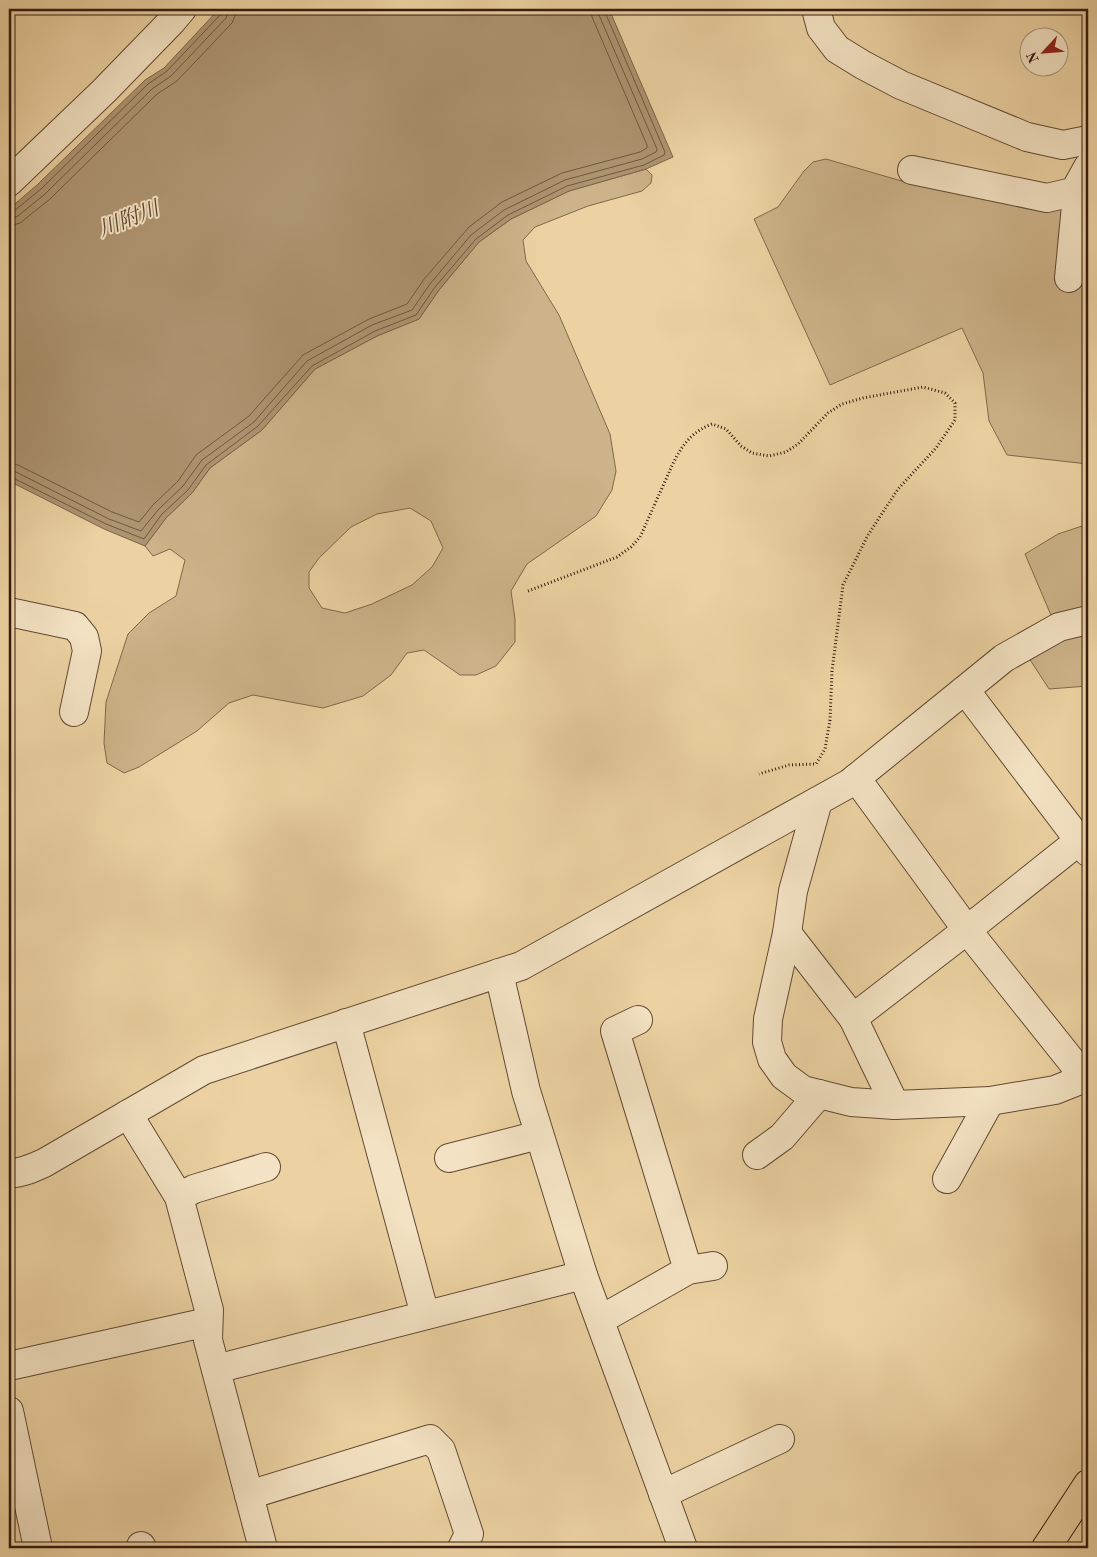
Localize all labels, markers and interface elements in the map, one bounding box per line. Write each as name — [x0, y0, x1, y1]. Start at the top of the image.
north arrow — [1020, 28, 1070, 78]
text: N — [1024, 49, 1042, 65]
water label: 川附川 — [95, 196, 164, 241]

